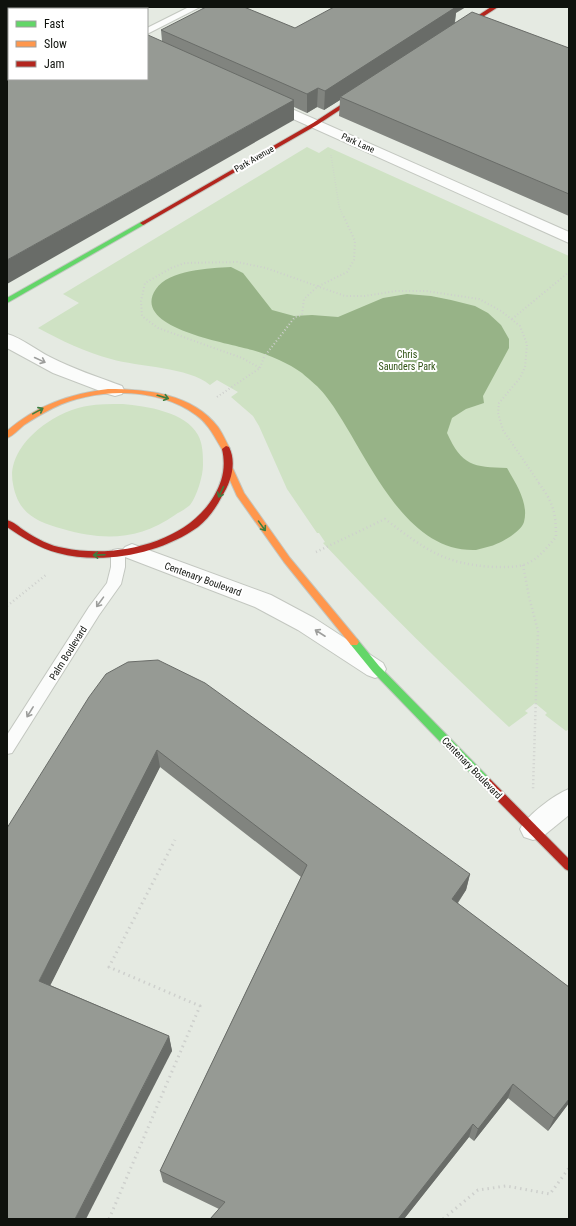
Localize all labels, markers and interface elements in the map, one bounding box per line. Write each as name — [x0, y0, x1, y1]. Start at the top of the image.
legend — [8, 8, 148, 80]
text: Fast — [44, 17, 65, 31]
text: Slow — [44, 37, 67, 51]
text: Jam — [44, 57, 65, 71]
street label: Park Lane — [340, 131, 376, 155]
street label: Park Avenue — [232, 144, 276, 174]
park label: Chris Saunders Park — [378, 349, 436, 372]
one-way arrow — [34, 357, 46, 364]
one-way arrow — [157, 394, 170, 401]
one-way arrow — [32, 407, 44, 414]
one-way arrow — [217, 486, 224, 498]
one-way arrow — [258, 521, 266, 532]
one-way arrow — [93, 551, 106, 558]
street label: Centenary Boulevard — [163, 560, 243, 598]
one-way arrow — [96, 596, 104, 607]
street label: Palm Boulevard — [47, 624, 89, 682]
one-way arrow — [314, 629, 325, 637]
one-way arrow — [26, 706, 35, 717]
street label: Centenary Boulevard — [440, 735, 504, 801]

